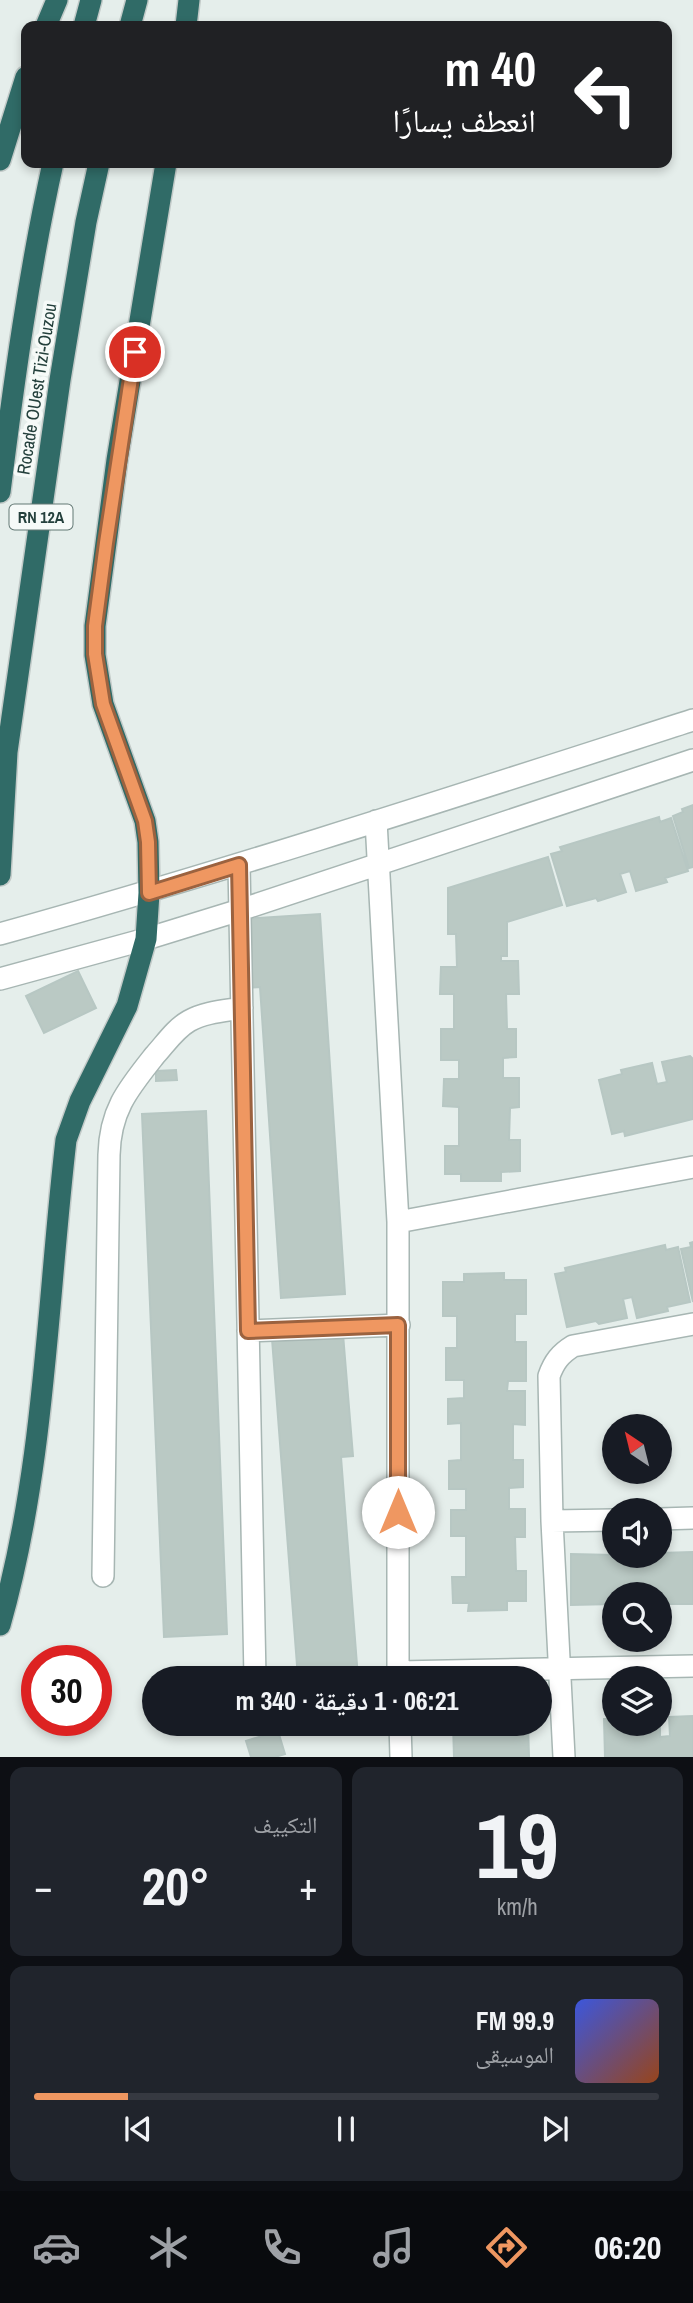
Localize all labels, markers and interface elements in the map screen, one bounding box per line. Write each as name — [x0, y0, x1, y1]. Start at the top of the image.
text: 40 m — [444, 35, 536, 101]
icon: left — [560, 49, 651, 140]
text: انعطف يسارًا — [393, 99, 536, 142]
street label: Rocade OUest Tizi-Ouzou — [11, 301, 62, 476]
pin — [105, 322, 165, 382]
icon: arrive — [116, 333, 154, 371]
road number: RN 12A — [9, 504, 72, 530]
north arrow — [602, 1414, 672, 1484]
map controls — [602, 1414, 672, 1736]
position arrow — [361, 1475, 435, 1549]
button: sound — [602, 1498, 672, 1568]
button: search — [602, 1582, 672, 1652]
speed limit sign: 30 — [21, 1645, 112, 1736]
button: layers — [602, 1666, 672, 1736]
text: 06:21 · 1 دقيقة · 340 m — [236, 1683, 458, 1718]
text: 19 — [476, 1784, 559, 1906]
text: التكييف — [253, 1809, 318, 1840]
text: 20° — [142, 1851, 210, 1921]
text: − — [34, 1861, 52, 1912]
text: + — [299, 1861, 317, 1912]
text: km/h — [497, 1891, 538, 1922]
text: 99.9 FM — [476, 2003, 554, 2038]
text: الموسيقى — [475, 2039, 554, 2070]
icon: previous — [119, 2110, 157, 2148]
icon: pause — [327, 2110, 365, 2148]
icon: next — [536, 2110, 574, 2148]
icon: car — [32, 2223, 81, 2272]
icon: climate — [144, 2223, 193, 2272]
icon: phone — [257, 2223, 306, 2272]
icon: music — [369, 2223, 418, 2272]
icon: directions — [482, 2223, 531, 2272]
text: 06:20 — [594, 2226, 661, 2269]

